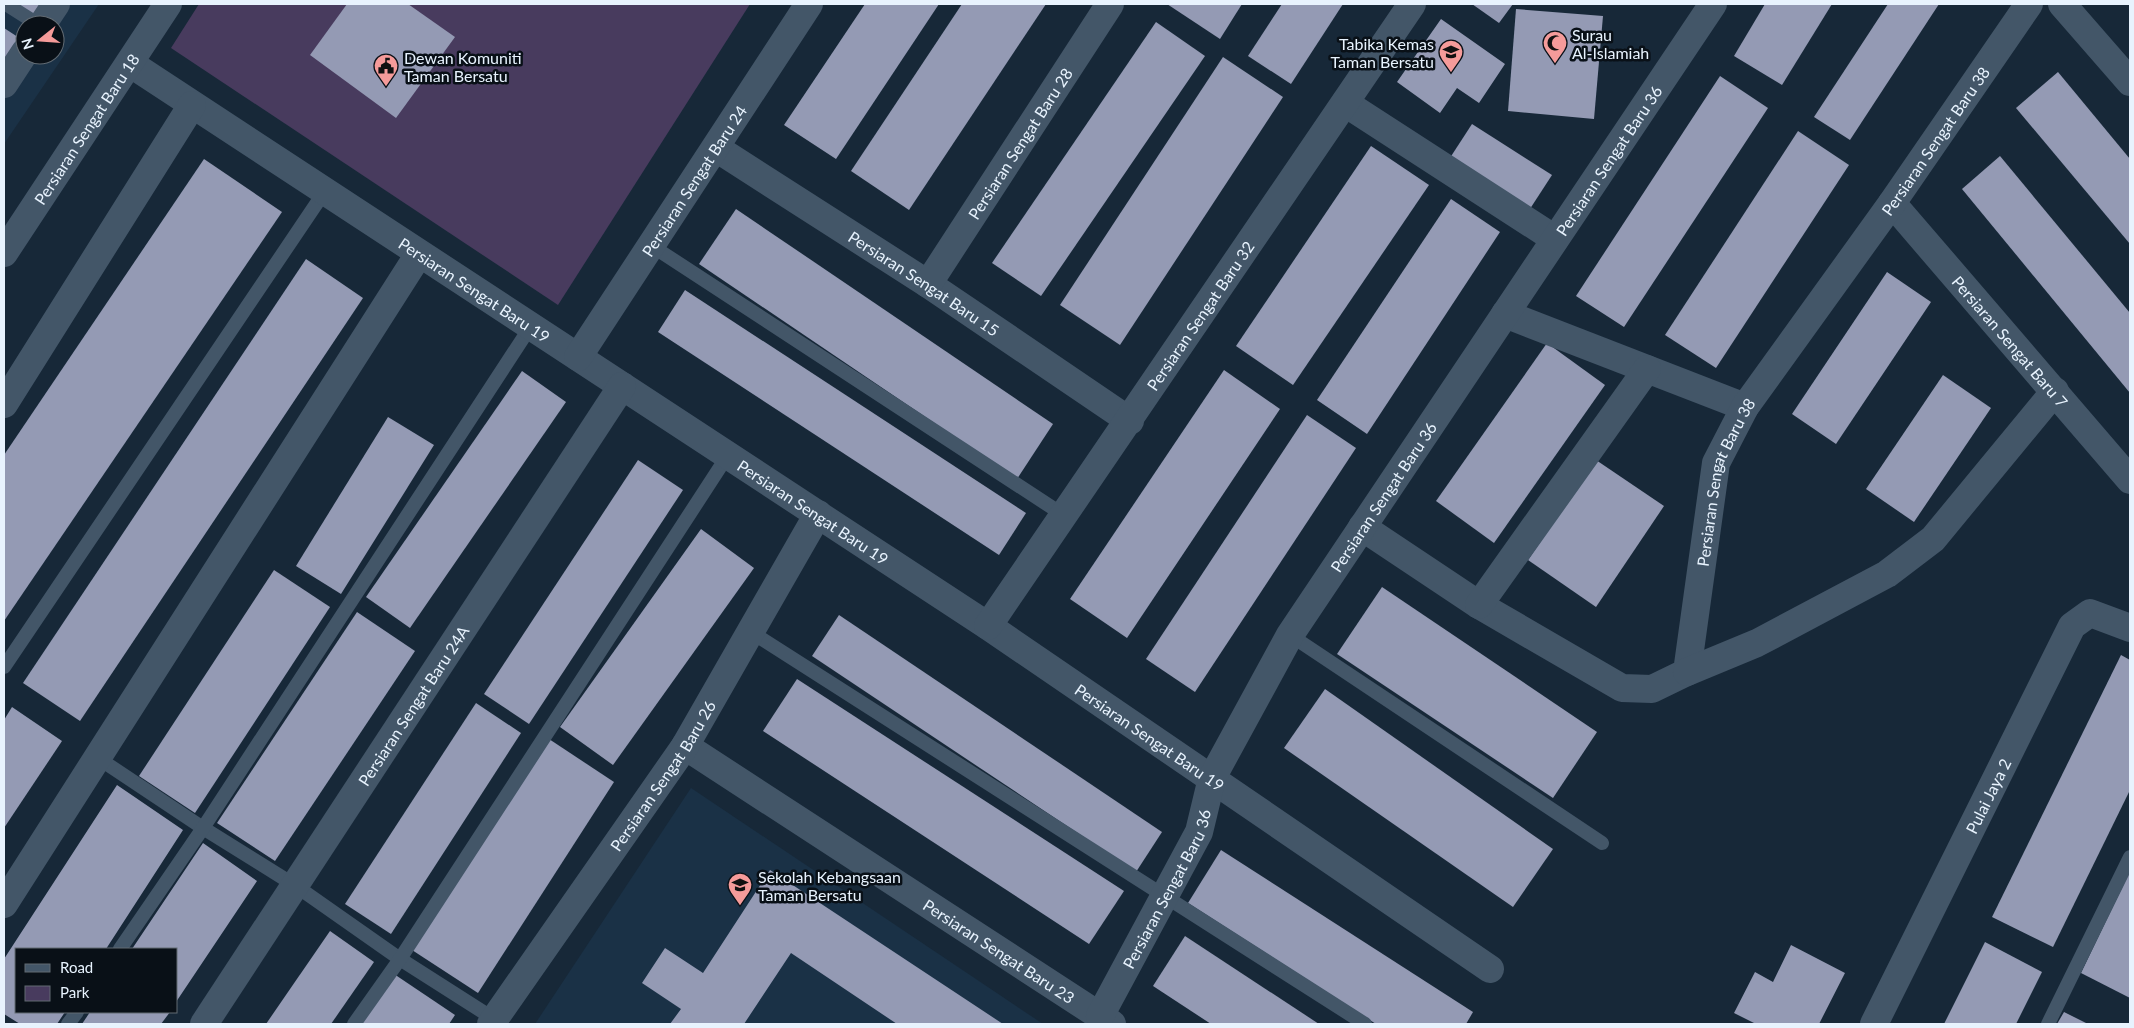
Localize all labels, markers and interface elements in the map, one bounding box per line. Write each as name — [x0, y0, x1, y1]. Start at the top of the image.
north arrow — [15, 15, 65, 65]
place label: Surau Al-Islamiah — [1572, 25, 1649, 62]
mosque icon: Surau Al-Islamiah — [1542, 30, 1568, 64]
place label: Tabika Kemas Taman Bersatu — [1330, 34, 1434, 71]
text: N — [17, 36, 37, 52]
school or university icon: Tabika Kemas Taman Bersatu — [1438, 39, 1464, 73]
place label: Dewan Komuniti Taman Bersatu — [404, 48, 522, 85]
street label: Persiaran Sengat Baru 18 — [29, 50, 142, 208]
public building icon: Dewan Komuniti Taman Bersatu — [373, 53, 399, 87]
street label: Persiaran Sengat Baru 38 — [1877, 63, 1993, 219]
street label: Persiaran Sengat Baru 28 — [963, 64, 1076, 222]
street label: Persiaran Sengat Baru 36 — [1551, 82, 1665, 239]
street label: Persiaran Sengat Baru 24 — [637, 101, 750, 260]
street label: Persiaran Sengat Baru 15 — [845, 226, 1003, 339]
street label: Persiaran Sengat Baru 19 — [396, 233, 554, 346]
street label: Persiaran Sengat Baru 32 — [1142, 237, 1257, 394]
street label: Persiaran Sengat Baru 7 — [1949, 271, 2072, 411]
street label: Persiaran Sengat Baru 38 — [1692, 394, 1758, 567]
street label: Persiaran Sengat Baru 36 — [1326, 418, 1440, 575]
street label: Persiaran Sengat Baru 19 — [734, 455, 892, 568]
street label: Persiaran Sengat Baru 24A — [354, 622, 472, 789]
street label: Persiaran Sengat Baru 19 — [1072, 679, 1228, 794]
street label: Persiaran Sengat Baru 26 — [606, 697, 719, 854]
street label: Pulai Jaya 2 — [1961, 755, 2014, 836]
street label: Persiaran Sengat Baru 36 — [1118, 807, 1214, 971]
place label: Sekolah Kebangsaan Taman Bersatu — [758, 867, 901, 904]
school or university icon: Sekolah Kebangsaan Taman Bersatu — [727, 872, 753, 906]
street label: Persiaran Sengat Baru 23 — [920, 894, 1078, 1007]
legend — [15, 948, 178, 1013]
text: Road — [60, 958, 93, 976]
text: Park — [60, 983, 90, 1001]

